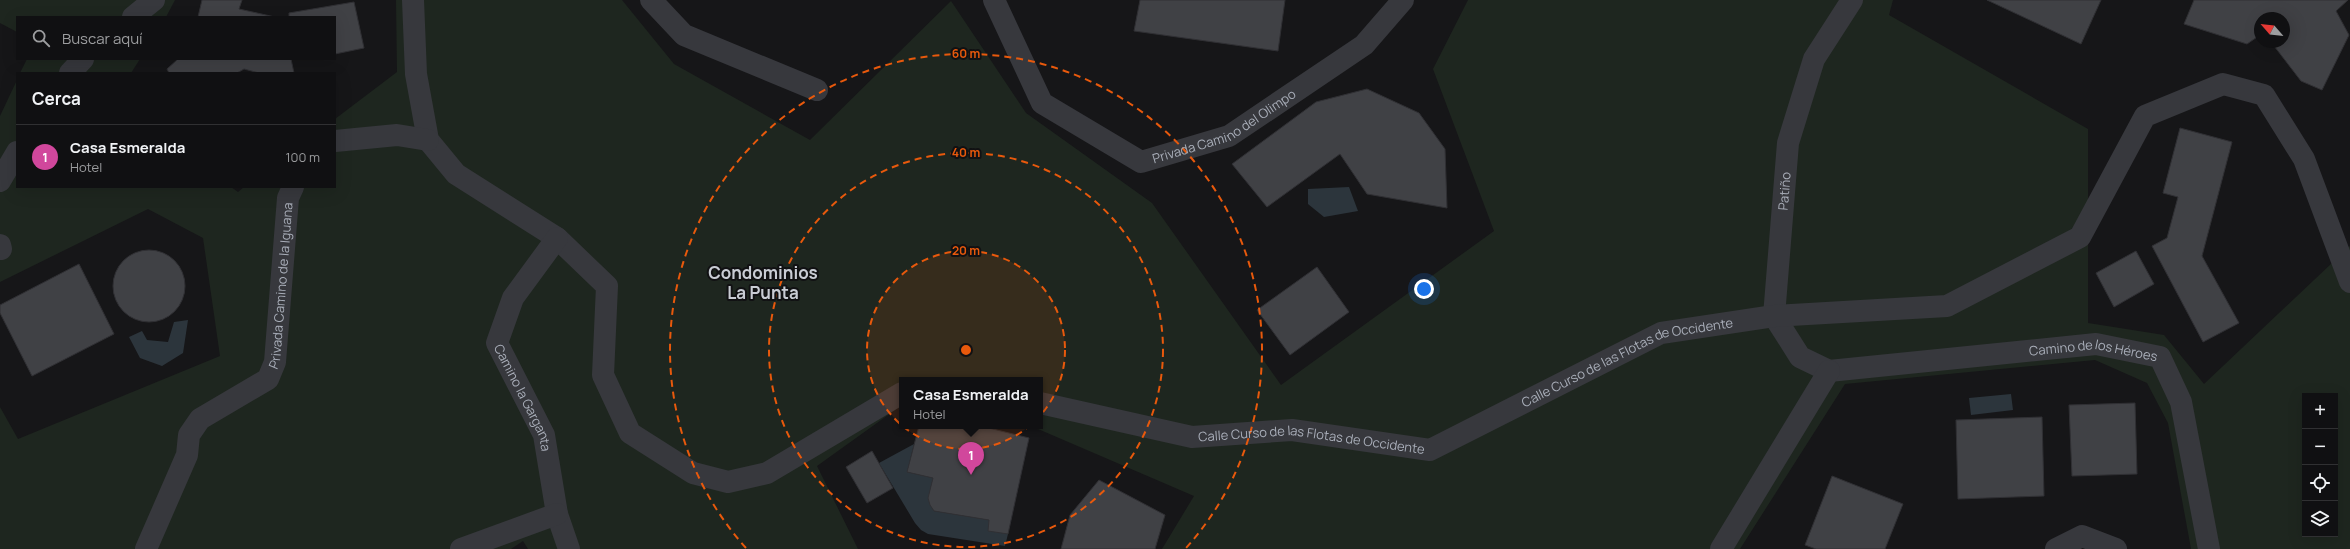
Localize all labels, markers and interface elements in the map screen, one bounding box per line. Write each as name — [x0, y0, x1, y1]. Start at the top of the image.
north arrow — [2254, 12, 2290, 48]
search box — [16, 16, 336, 60]
icon: search — [30, 27, 52, 49]
text: Buscar aquí — [62, 28, 143, 49]
text: 60 m — [952, 45, 980, 62]
street label: Privada Camino del Olimpo — [1150, 85, 1299, 167]
text: Cerca — [32, 87, 81, 110]
text: Casa Esmeralda — [70, 137, 185, 158]
text: 40 m — [952, 144, 980, 161]
text: 1 — [42, 148, 48, 166]
text: 100 m — [285, 148, 320, 166]
text: Hotel — [70, 158, 102, 176]
street label: Patiño — [1774, 171, 1795, 211]
street label: Privada Camino de la Iguana — [264, 202, 297, 372]
text: 20 m — [952, 242, 980, 259]
district label: Condominios La Punta — [708, 261, 818, 304]
your location — [1414, 279, 1434, 299]
street label: Calle Curso de las Flotas de Occidente — [1518, 313, 1735, 411]
street label: Camino de los Héroes — [2028, 335, 2159, 365]
street label: Camino la Garganta — [490, 341, 556, 453]
centre of rings — [959, 343, 973, 357]
popup — [899, 377, 1043, 429]
text: Casa Esmeralda — [913, 384, 1029, 405]
map controls — [2302, 393, 2338, 537]
button: + — [2302, 393, 2338, 429]
text: Hotel — [913, 405, 946, 423]
street label: Calle Curso de las Flotas de Occidente — [1198, 421, 1426, 458]
button: − — [2302, 429, 2338, 465]
pin: 1 — [958, 442, 984, 475]
button: locate — [2302, 465, 2338, 501]
button: layers — [2302, 501, 2338, 537]

